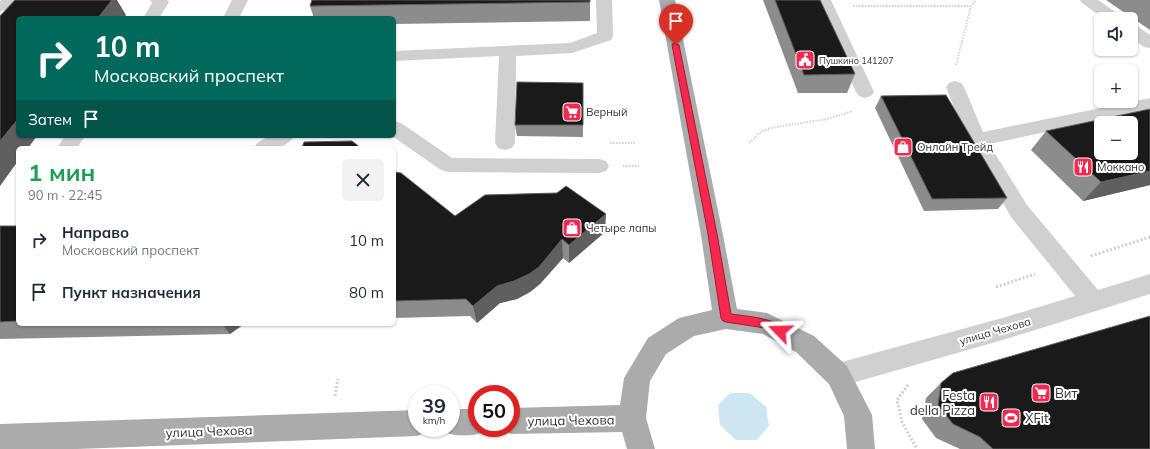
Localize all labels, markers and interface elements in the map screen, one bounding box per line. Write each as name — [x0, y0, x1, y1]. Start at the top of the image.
pin — [659, 4, 693, 45]
icon: arrive — [665, 10, 687, 32]
map controls — [1094, 12, 1138, 160]
button: sound — [1094, 12, 1138, 56]
text: 10 m — [94, 29, 160, 64]
icon: right — [28, 32, 80, 84]
public building icon: Пушкино 141207 — [794, 49, 816, 71]
place label: Пушкино 141207 — [819, 55, 894, 67]
text: Московский проспект — [94, 64, 284, 87]
button: + — [1094, 64, 1138, 108]
supermarket icon: Верный — [561, 101, 583, 123]
place label: Верный — [586, 105, 628, 119]
icon: arrive — [80, 108, 102, 130]
text: Затем — [28, 110, 72, 129]
button: − — [1094, 116, 1138, 160]
shop icon: Онлайн Трейд — [892, 136, 914, 158]
place label: Онлайн Трейд — [917, 140, 993, 154]
restaurant icon: Моккано — [1072, 156, 1094, 178]
text: 1 мин — [28, 157, 95, 187]
button: close — [342, 159, 384, 201]
place label: Моккано — [1097, 160, 1144, 174]
text: 90 m · 22:45 — [28, 187, 102, 203]
shop icon: Четыре лапы — [561, 217, 583, 239]
place label: Четыре лапы — [586, 221, 656, 235]
text: Направо — [62, 223, 129, 242]
icon: right — [28, 229, 50, 251]
text: 10 m — [349, 231, 384, 250]
text: Московский проспект — [62, 242, 199, 258]
icon: arrive — [28, 281, 50, 303]
text: Пункт назначения — [62, 283, 201, 302]
text: 80 m — [349, 283, 384, 302]
position arrow — [759, 310, 801, 352]
street label: улица Чехова — [958, 314, 1032, 348]
supermarket icon: Вит — [1030, 382, 1052, 404]
speed limit sign: 50 — [468, 385, 520, 437]
place label: Вит — [1055, 385, 1078, 401]
place label: Festa della Pizza — [910, 387, 975, 418]
restaurant icon: Festa della Pizza — [978, 391, 1000, 413]
text: 39 — [422, 393, 446, 418]
sports icon: XFit — [1000, 407, 1022, 429]
place label: XFit — [1025, 410, 1049, 426]
street label: улица Чехова — [527, 411, 615, 429]
text: km/h — [423, 414, 445, 427]
street label: улица Чехова — [165, 421, 253, 441]

